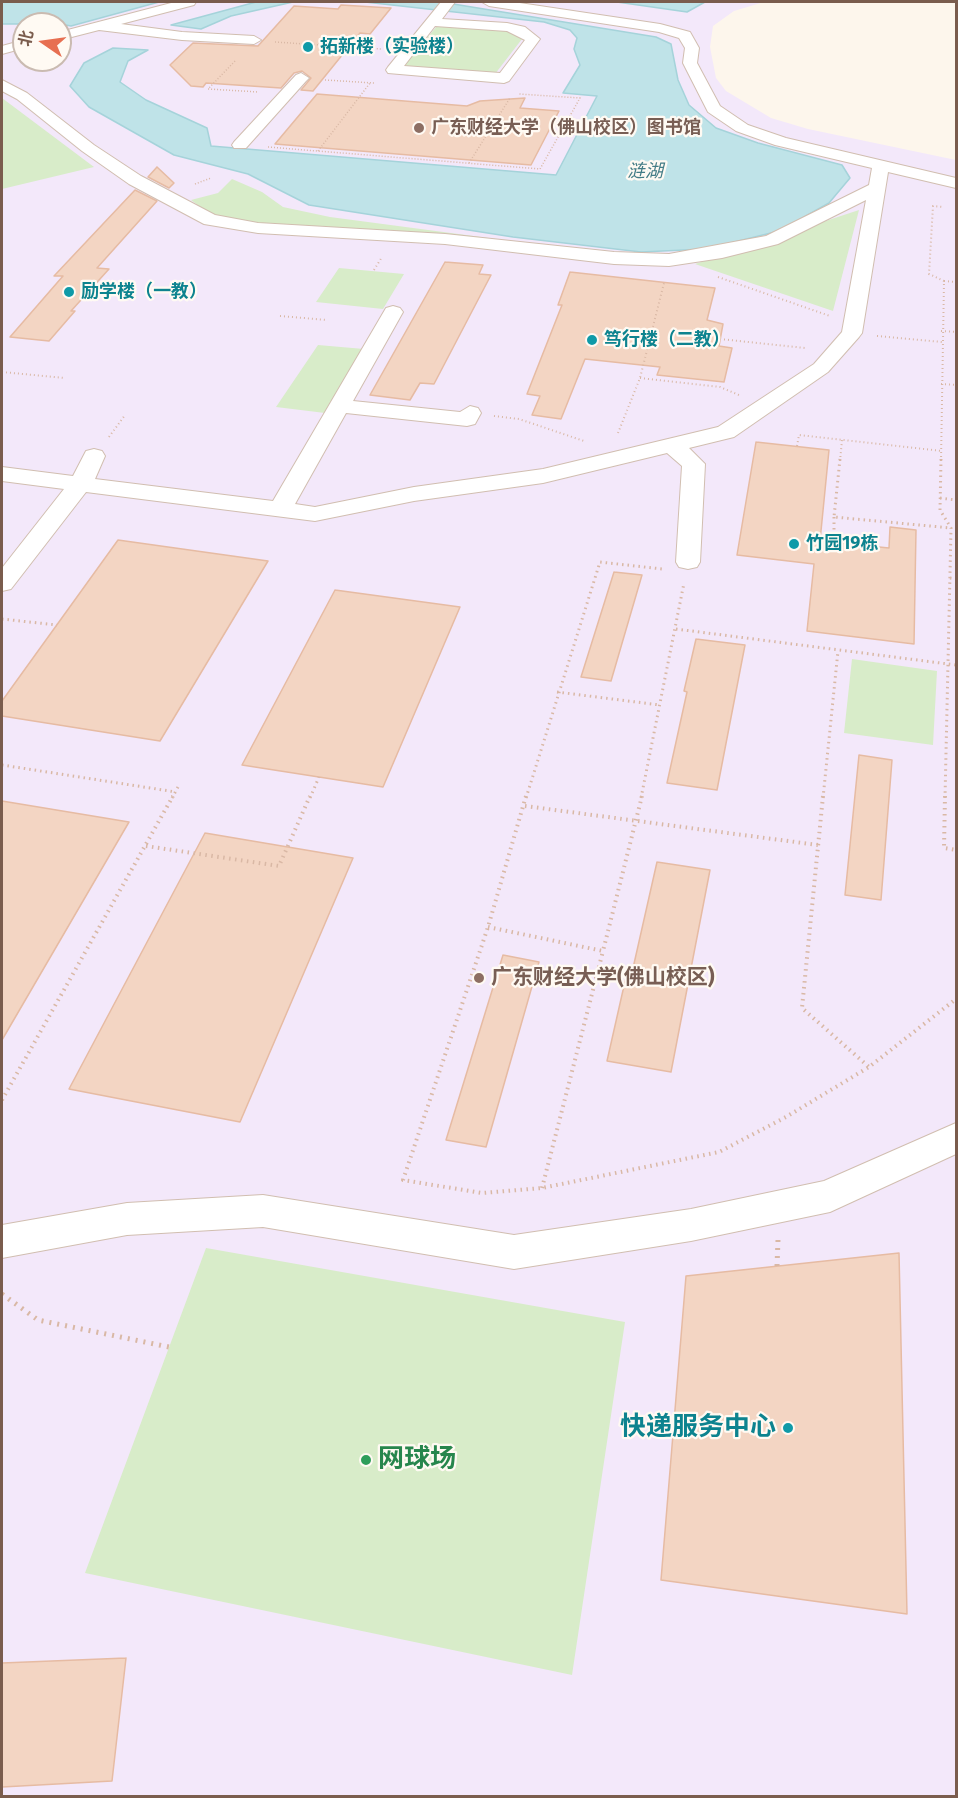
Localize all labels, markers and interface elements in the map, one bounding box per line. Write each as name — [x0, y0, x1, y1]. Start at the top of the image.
north arrow — [12, 12, 72, 72]
text: 北 — [15, 28, 37, 48]
place label: 拓新楼（实验楼） — [320, 36, 464, 58]
marker: 拓新楼（实验楼） — [301, 40, 315, 54]
place label: 广东财经大学（佛山校区）图书馆 — [431, 117, 701, 139]
marker: 广东财经大学（佛山校区）图书馆 — [412, 121, 426, 135]
water label: 涟湖 — [627, 161, 663, 183]
place label: 励学楼（一教） — [81, 281, 207, 303]
marker: 励学楼（一教） — [62, 285, 76, 299]
place label: 笃行楼（二教） — [604, 329, 730, 351]
marker: 笃行楼（二教） — [585, 333, 599, 347]
place label: 竹园19栋 — [806, 533, 878, 555]
marker: 竹园19栋 — [787, 537, 801, 551]
place label: 广东财经大学(佛山校区) — [491, 965, 715, 991]
marker: 广东财经大学(佛山校区) — [472, 971, 486, 985]
place label: 快递服务中心 — [620, 1412, 776, 1444]
marker: 快递服务中心 — [781, 1421, 795, 1435]
place label: 网球场 — [378, 1444, 456, 1476]
marker: 网球场 — [359, 1453, 373, 1467]

